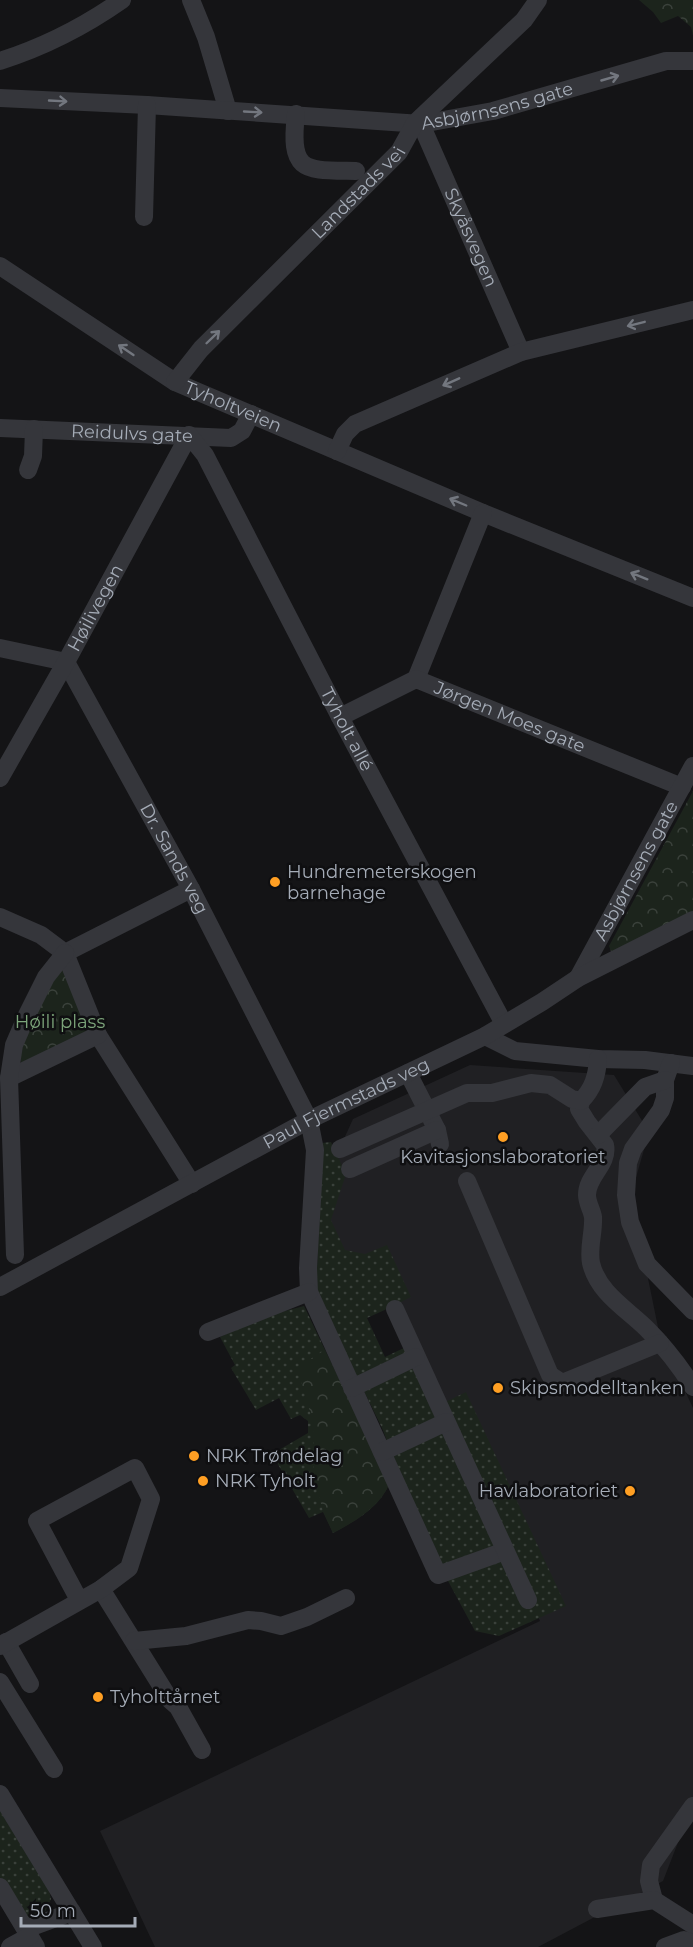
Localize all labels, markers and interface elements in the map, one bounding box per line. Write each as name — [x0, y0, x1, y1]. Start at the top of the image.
one-way arrow — [600, 72, 619, 83]
street label: Asbjørnsens gate — [419, 77, 576, 135]
one-way arrow — [48, 95, 68, 106]
one-way arrow — [243, 107, 263, 118]
street label: Landstads vei — [307, 143, 411, 244]
street label: Skyåsvegen — [439, 185, 502, 290]
one-way arrow — [627, 318, 646, 330]
one-way arrow — [205, 330, 220, 345]
one-way arrow — [118, 344, 135, 356]
street label: Tyholtveien — [181, 376, 285, 437]
one-way arrow — [442, 377, 460, 388]
street label: Reidulvs gate — [71, 420, 193, 447]
one-way arrow — [450, 496, 468, 507]
street label: Høilivegen — [63, 560, 128, 655]
one-way arrow — [630, 570, 649, 581]
street label: Jørgen Moes gate — [430, 676, 589, 758]
street label: Tyholt allé — [316, 684, 378, 775]
street label: Asbjørnsens gate — [589, 797, 683, 944]
street label: Dr. Sands veg — [135, 800, 213, 918]
place label: Hundremeterskogen barnehage — [287, 861, 477, 904]
marker: Hundremeterskogen barnehage — [268, 875, 282, 889]
park label: Høili plass — [15, 1011, 105, 1033]
street label: Paul Fjermstads veg — [259, 1053, 433, 1154]
marker: Kavitasjonslaboratoriet — [496, 1130, 510, 1144]
place label: Kavitasjonslaboratoriet — [400, 1146, 606, 1168]
place label: Skipsmodelltanken — [510, 1377, 684, 1399]
marker: Skipsmodelltanken — [491, 1381, 505, 1395]
place label: NRK Trøndelag — [206, 1445, 343, 1467]
marker: NRK Trøndelag — [187, 1449, 201, 1463]
place label: NRK Tyholt — [215, 1470, 316, 1492]
marker: NRK Tyholt — [196, 1474, 210, 1488]
place label: Havlaboratoriet — [479, 1480, 618, 1502]
marker: Havlaboratoriet — [623, 1484, 637, 1498]
place label: Tyholttårnet — [110, 1686, 220, 1708]
marker: Tyholttårnet — [91, 1690, 105, 1704]
scale bar — [21, 1890, 135, 1928]
text: 50 m — [30, 1900, 76, 1922]

